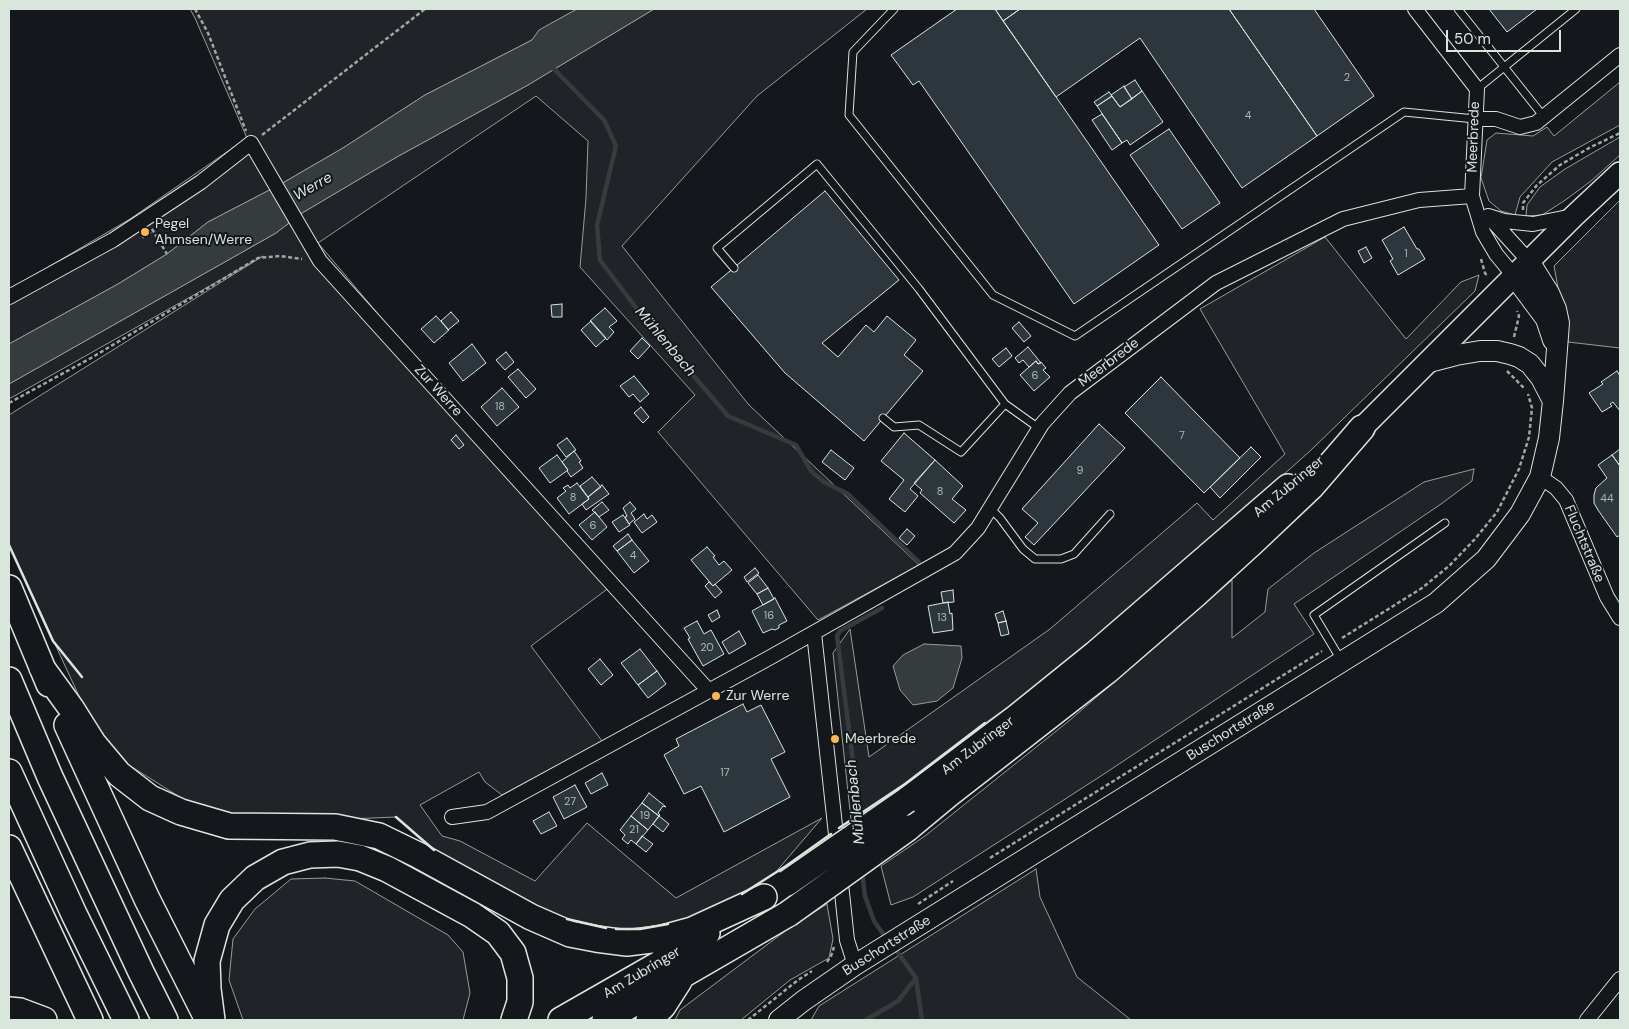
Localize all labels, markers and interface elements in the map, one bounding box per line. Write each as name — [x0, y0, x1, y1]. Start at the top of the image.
scale bar — [1449, 20, 1564, 52]
text: 50 m — [1454, 29, 1491, 49]
house number: 2 — [1344, 71, 1350, 85]
street label: Meerbrede — [1464, 101, 1484, 173]
house number: 4 — [1245, 109, 1251, 123]
water label: Werre — [290, 169, 336, 205]
place label: Pegel Ahmsen/Werre — [155, 216, 252, 248]
marker: Pegel Ahmsen/Werre — [139, 226, 151, 238]
house number: 1 — [1404, 247, 1408, 261]
water label: Mühlenbach — [631, 304, 699, 380]
street label: Meerbrede — [1076, 335, 1142, 391]
street label: Zur Werre — [411, 362, 465, 420]
house number: 6 — [1032, 369, 1038, 383]
house number: 18 — [495, 400, 505, 414]
house number: 7 — [1179, 429, 1185, 443]
street label: Am Zubringer — [1250, 453, 1328, 521]
house number: 9 — [1077, 464, 1083, 478]
house number: 8 — [937, 485, 943, 499]
house number: 8 — [570, 491, 576, 505]
house number: 44 — [1600, 492, 1614, 506]
street label: Fluchtstraße — [1560, 503, 1608, 585]
house number: 6 — [590, 519, 596, 533]
house number: 4 — [630, 549, 636, 563]
house number: 16 — [764, 609, 774, 623]
house number: 13 — [937, 611, 947, 625]
house number: 20 — [700, 641, 714, 655]
place label: Zur Werre — [726, 688, 789, 704]
marker: Zur Werre — [710, 690, 722, 702]
street label: Buschortstraße — [1184, 697, 1278, 765]
street label: Am Zubringer — [938, 713, 1018, 779]
place label: Meerbrede — [845, 731, 916, 747]
marker: Meerbrede — [829, 733, 841, 745]
water label: Mühlenbach — [843, 759, 869, 845]
house number: 17 — [720, 766, 730, 780]
house number: 27 — [564, 795, 576, 809]
house number: 19 — [640, 809, 650, 823]
house number: 21 — [629, 823, 639, 837]
street label: Buschortstraße — [840, 912, 934, 980]
street label: Am Zubringer — [600, 943, 684, 1003]

